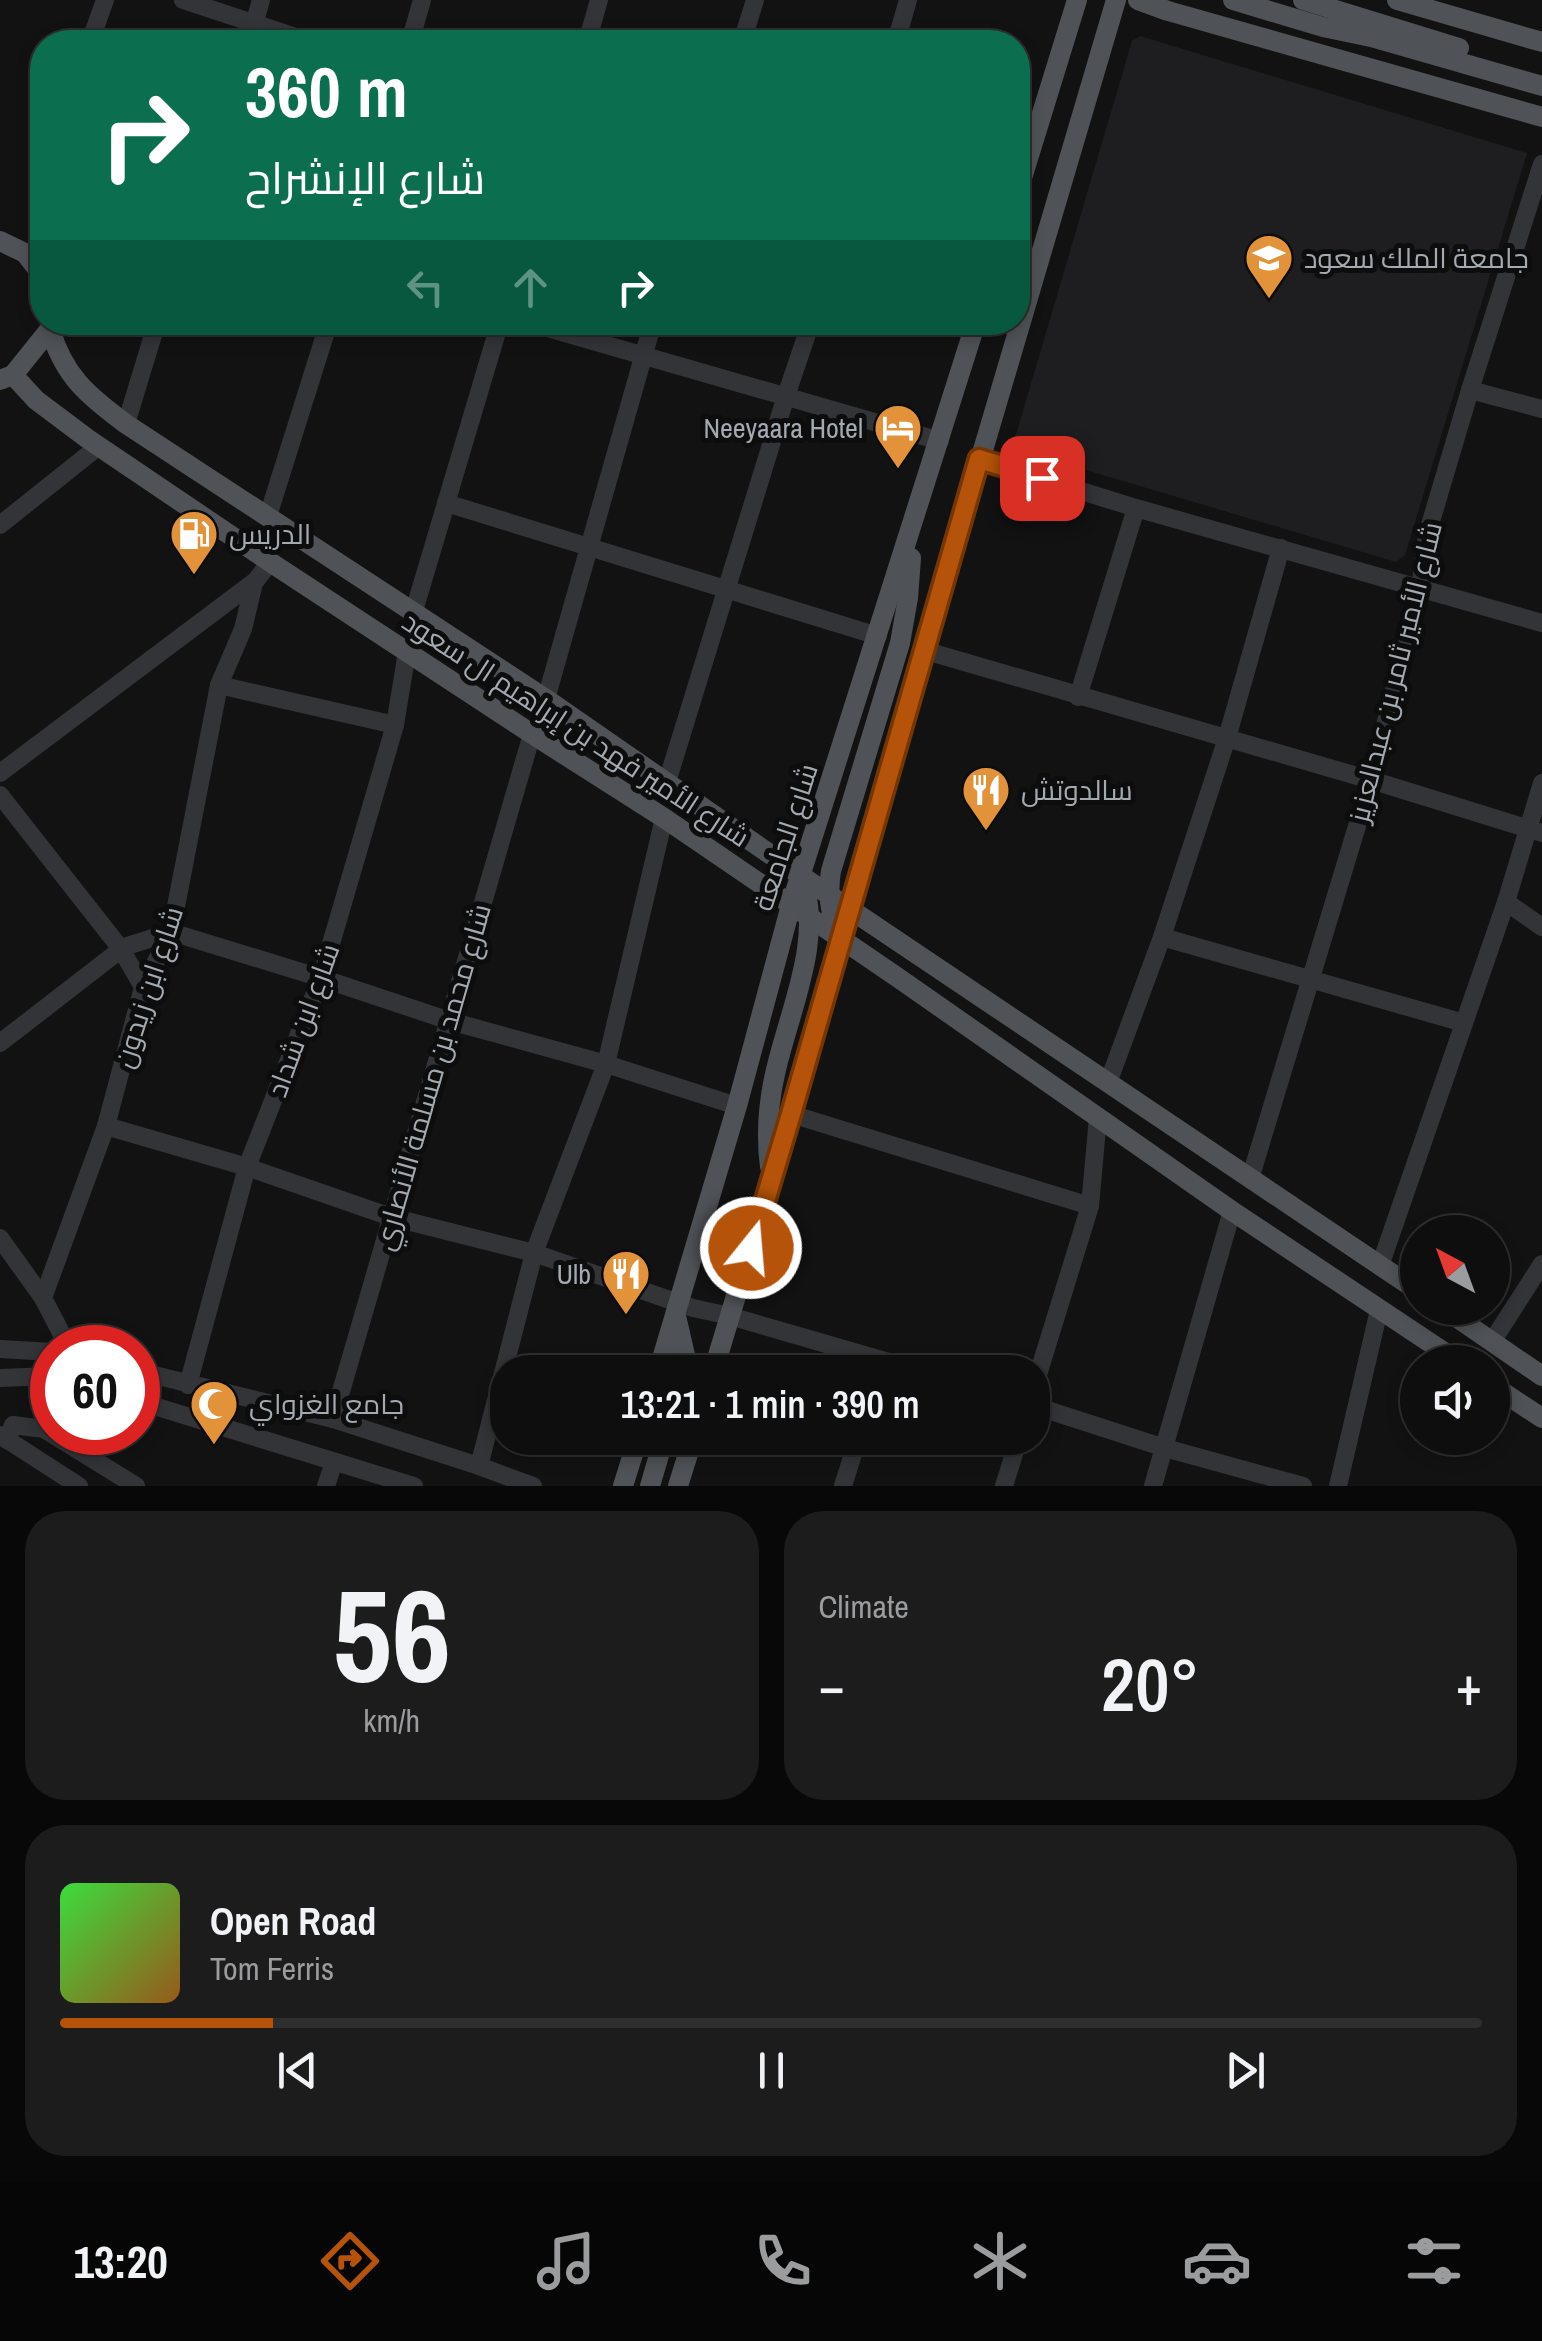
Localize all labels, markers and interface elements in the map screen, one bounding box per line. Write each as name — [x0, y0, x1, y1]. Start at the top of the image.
text: 360 m — [245, 45, 408, 139]
icon: right — [80, 70, 210, 200]
text: شارع الإنشراح — [245, 147, 485, 208]
school or university icon: جامعة الملك سعود — [1243, 232, 1295, 300]
place label: جامعة الملك سعود — [1304, 239, 1529, 277]
icon: left — [398, 260, 453, 315]
icon: ahead — [503, 260, 558, 315]
icon: right — [608, 260, 663, 315]
hotel icon: Neeyaara Hotel — [872, 402, 924, 470]
place label: Neeyaara Hotel — [703, 409, 863, 447]
pin — [1000, 436, 1085, 521]
icon: arrive — [1015, 451, 1070, 506]
fuel station icon: الدريس — [168, 508, 220, 576]
place label: الدريس — [229, 515, 311, 553]
street label: شارع الأمير ثامر بن عبدالعزيز — [1339, 518, 1451, 828]
street label: شارع الأمير فهد بن إبراهيم ال سعود — [394, 602, 757, 857]
street label: شارع الجامعة — [743, 758, 827, 916]
restaurant icon: سالدوتش — [960, 764, 1012, 832]
place label: سالدوتش — [1021, 771, 1133, 809]
street label: شارع محمد بن مسلمة الأنصاري — [364, 899, 503, 1256]
street label: شارع ابن زيدون — [104, 901, 192, 1073]
street label: شارع ابن شداد — [258, 938, 348, 1102]
position arrow — [699, 1196, 803, 1300]
north arrow — [1400, 1215, 1510, 1325]
map controls — [1400, 1215, 1510, 1455]
restaurant icon: Ulb — [600, 1248, 652, 1316]
place label: Ulb — [557, 1255, 591, 1293]
speed limit sign: 60 — [30, 1325, 160, 1455]
button: sound — [1400, 1345, 1510, 1455]
mosque icon: جامع الغزواي — [188, 1378, 240, 1446]
text: 13:21 · 1 min · 390 m — [620, 1379, 920, 1430]
place label: جامع الغزواي — [249, 1385, 404, 1426]
text: 56 — [332, 1546, 451, 1722]
text: Climate — [819, 1585, 909, 1628]
text: 20° — [1101, 1633, 1199, 1734]
text: − — [819, 1648, 845, 1722]
text: + — [1456, 1648, 1482, 1722]
text: km/h — [363, 1699, 420, 1742]
text: Open Road — [210, 1896, 376, 1947]
text: Tom Ferris — [210, 1947, 334, 1990]
icon: previous — [270, 2043, 325, 2098]
icon: pause — [744, 2043, 799, 2098]
icon: next — [1218, 2043, 1273, 2098]
icon: directions — [315, 2226, 385, 2296]
icon: music — [531, 2226, 601, 2296]
icon: phone — [748, 2226, 818, 2296]
icon: climate — [965, 2226, 1035, 2296]
icon: car — [1182, 2226, 1252, 2296]
icon: filters — [1399, 2226, 1469, 2296]
text: 13:20 — [73, 2231, 168, 2292]

